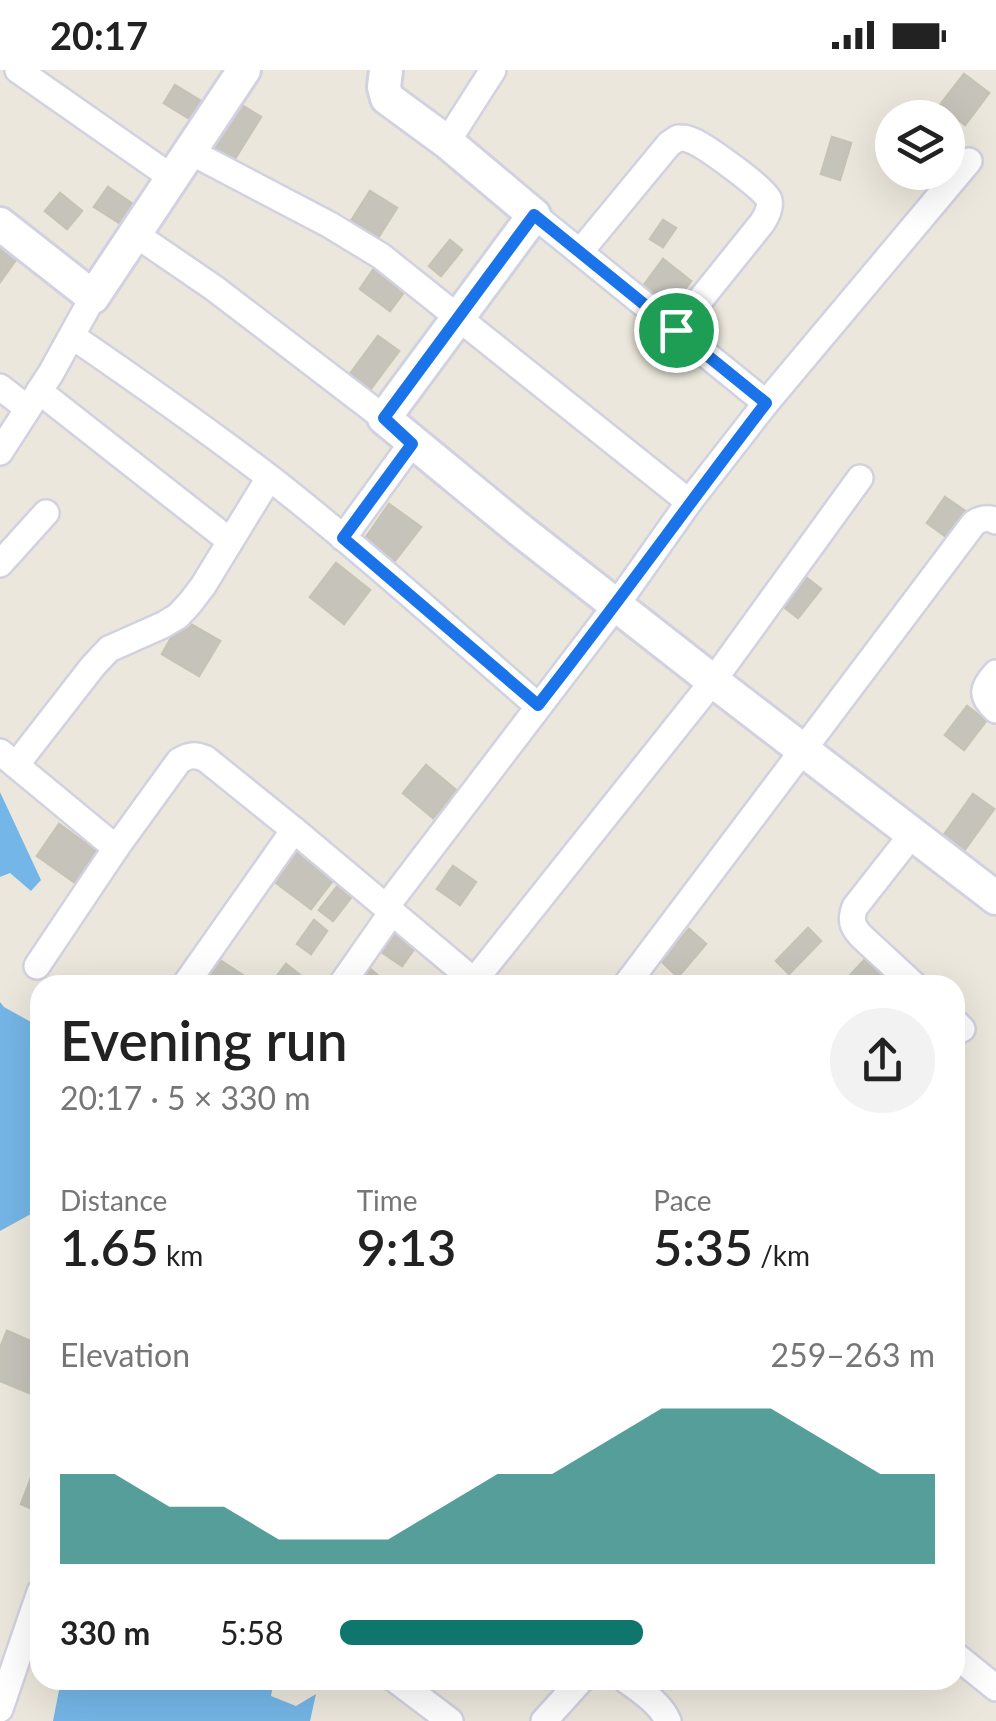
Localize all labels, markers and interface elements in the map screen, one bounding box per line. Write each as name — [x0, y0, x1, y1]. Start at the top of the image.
text: 20:17 — [50, 12, 148, 58]
map controls — [875, 100, 965, 190]
button: layers — [875, 100, 965, 190]
pin — [634, 288, 719, 373]
icon: arrive — [649, 303, 704, 358]
text: Evening run — [60, 1007, 348, 1073]
button: share — [830, 1008, 935, 1113]
text: 20:17 · 5 × 330 m — [60, 1078, 311, 1117]
text: Distance — [60, 1183, 167, 1217]
text: Time — [357, 1183, 418, 1217]
text: Pace — [653, 1183, 712, 1217]
text: 1.65 — [60, 1217, 159, 1277]
text: 9:13 — [357, 1217, 456, 1277]
text: 5:35 — [653, 1217, 753, 1277]
text: km — [159, 1238, 203, 1272]
text: /km — [753, 1238, 810, 1272]
text: Elevation — [60, 1335, 190, 1374]
text: 259–263 m — [771, 1335, 935, 1374]
text: 330 m — [60, 1613, 150, 1652]
text: 5:58 — [220, 1613, 284, 1652]

